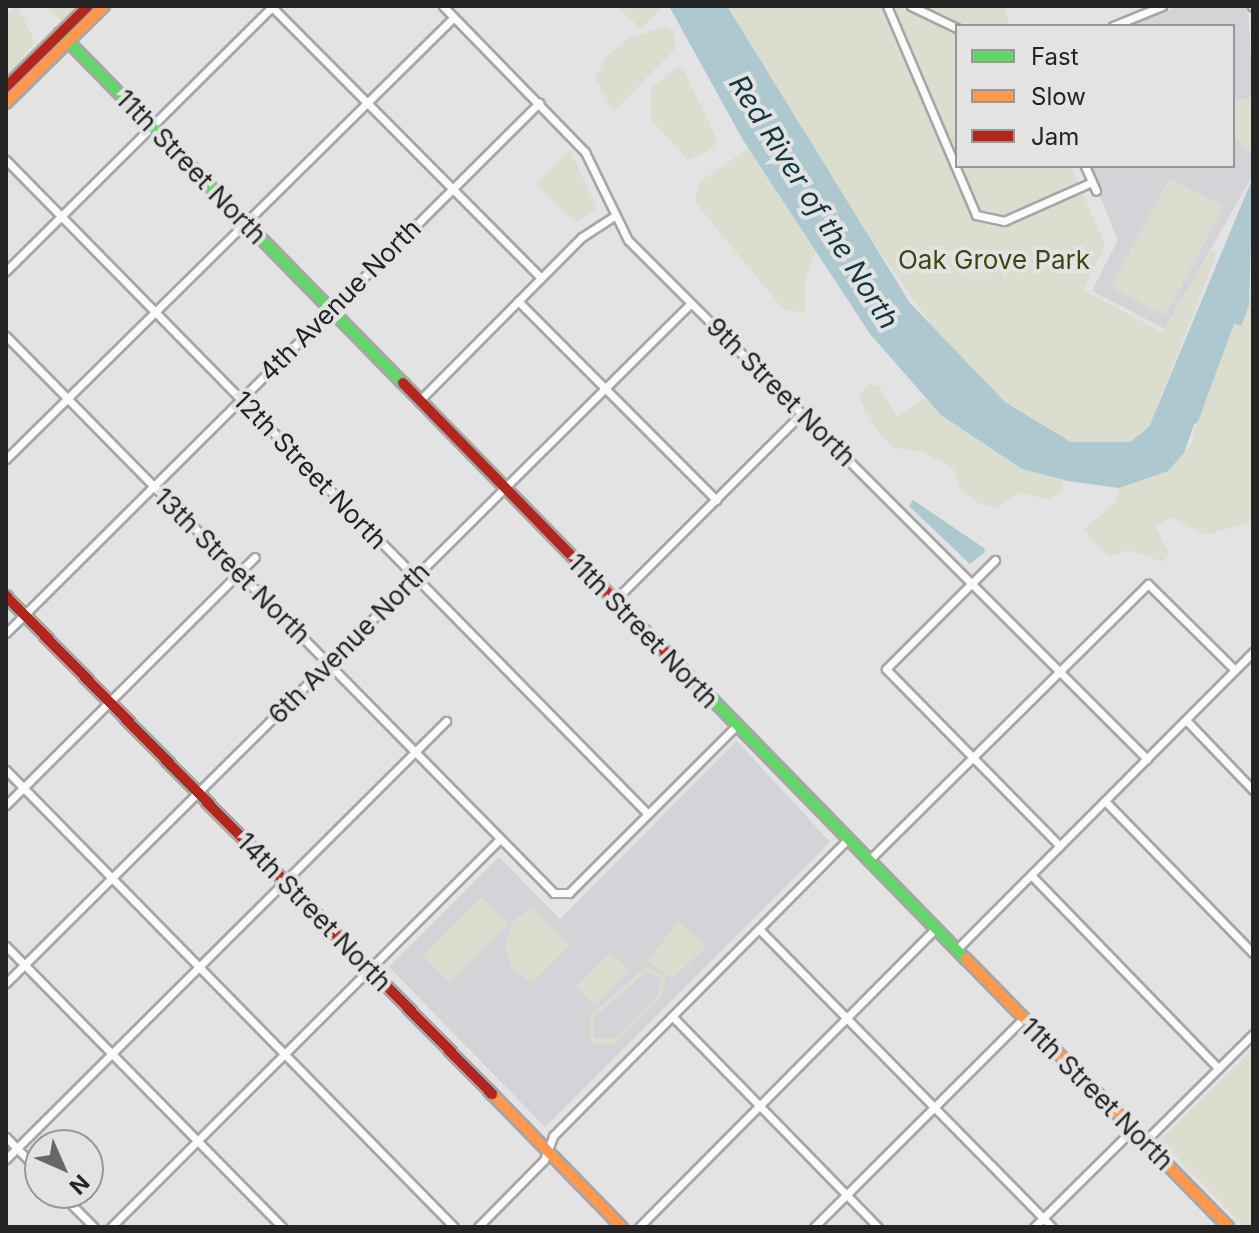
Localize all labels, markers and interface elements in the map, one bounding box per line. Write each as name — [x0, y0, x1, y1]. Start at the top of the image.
legend — [955, 24, 1235, 168]
text: Fast — [1031, 42, 1079, 71]
water label: Red River of the North — [722, 69, 906, 335]
text: Slow — [1031, 82, 1086, 111]
street label: 11th Street North — [109, 83, 273, 251]
text: Jam — [1031, 122, 1079, 151]
street label: 4th Avenue North — [253, 213, 427, 387]
park label: Oak Grove Park — [898, 244, 1090, 276]
street label: 9th Street North — [700, 311, 862, 473]
street label: 12th Street North — [227, 385, 393, 555]
street label: 13th Street North — [148, 482, 316, 650]
street label: 11th Street North — [561, 547, 725, 715]
street label: 6th Avenue North — [262, 556, 436, 730]
street label: 14th Street North — [230, 826, 398, 998]
street label: 11th Street North — [1014, 1011, 1180, 1177]
north arrow — [24, 1129, 104, 1209]
text: N — [64, 1169, 95, 1200]

